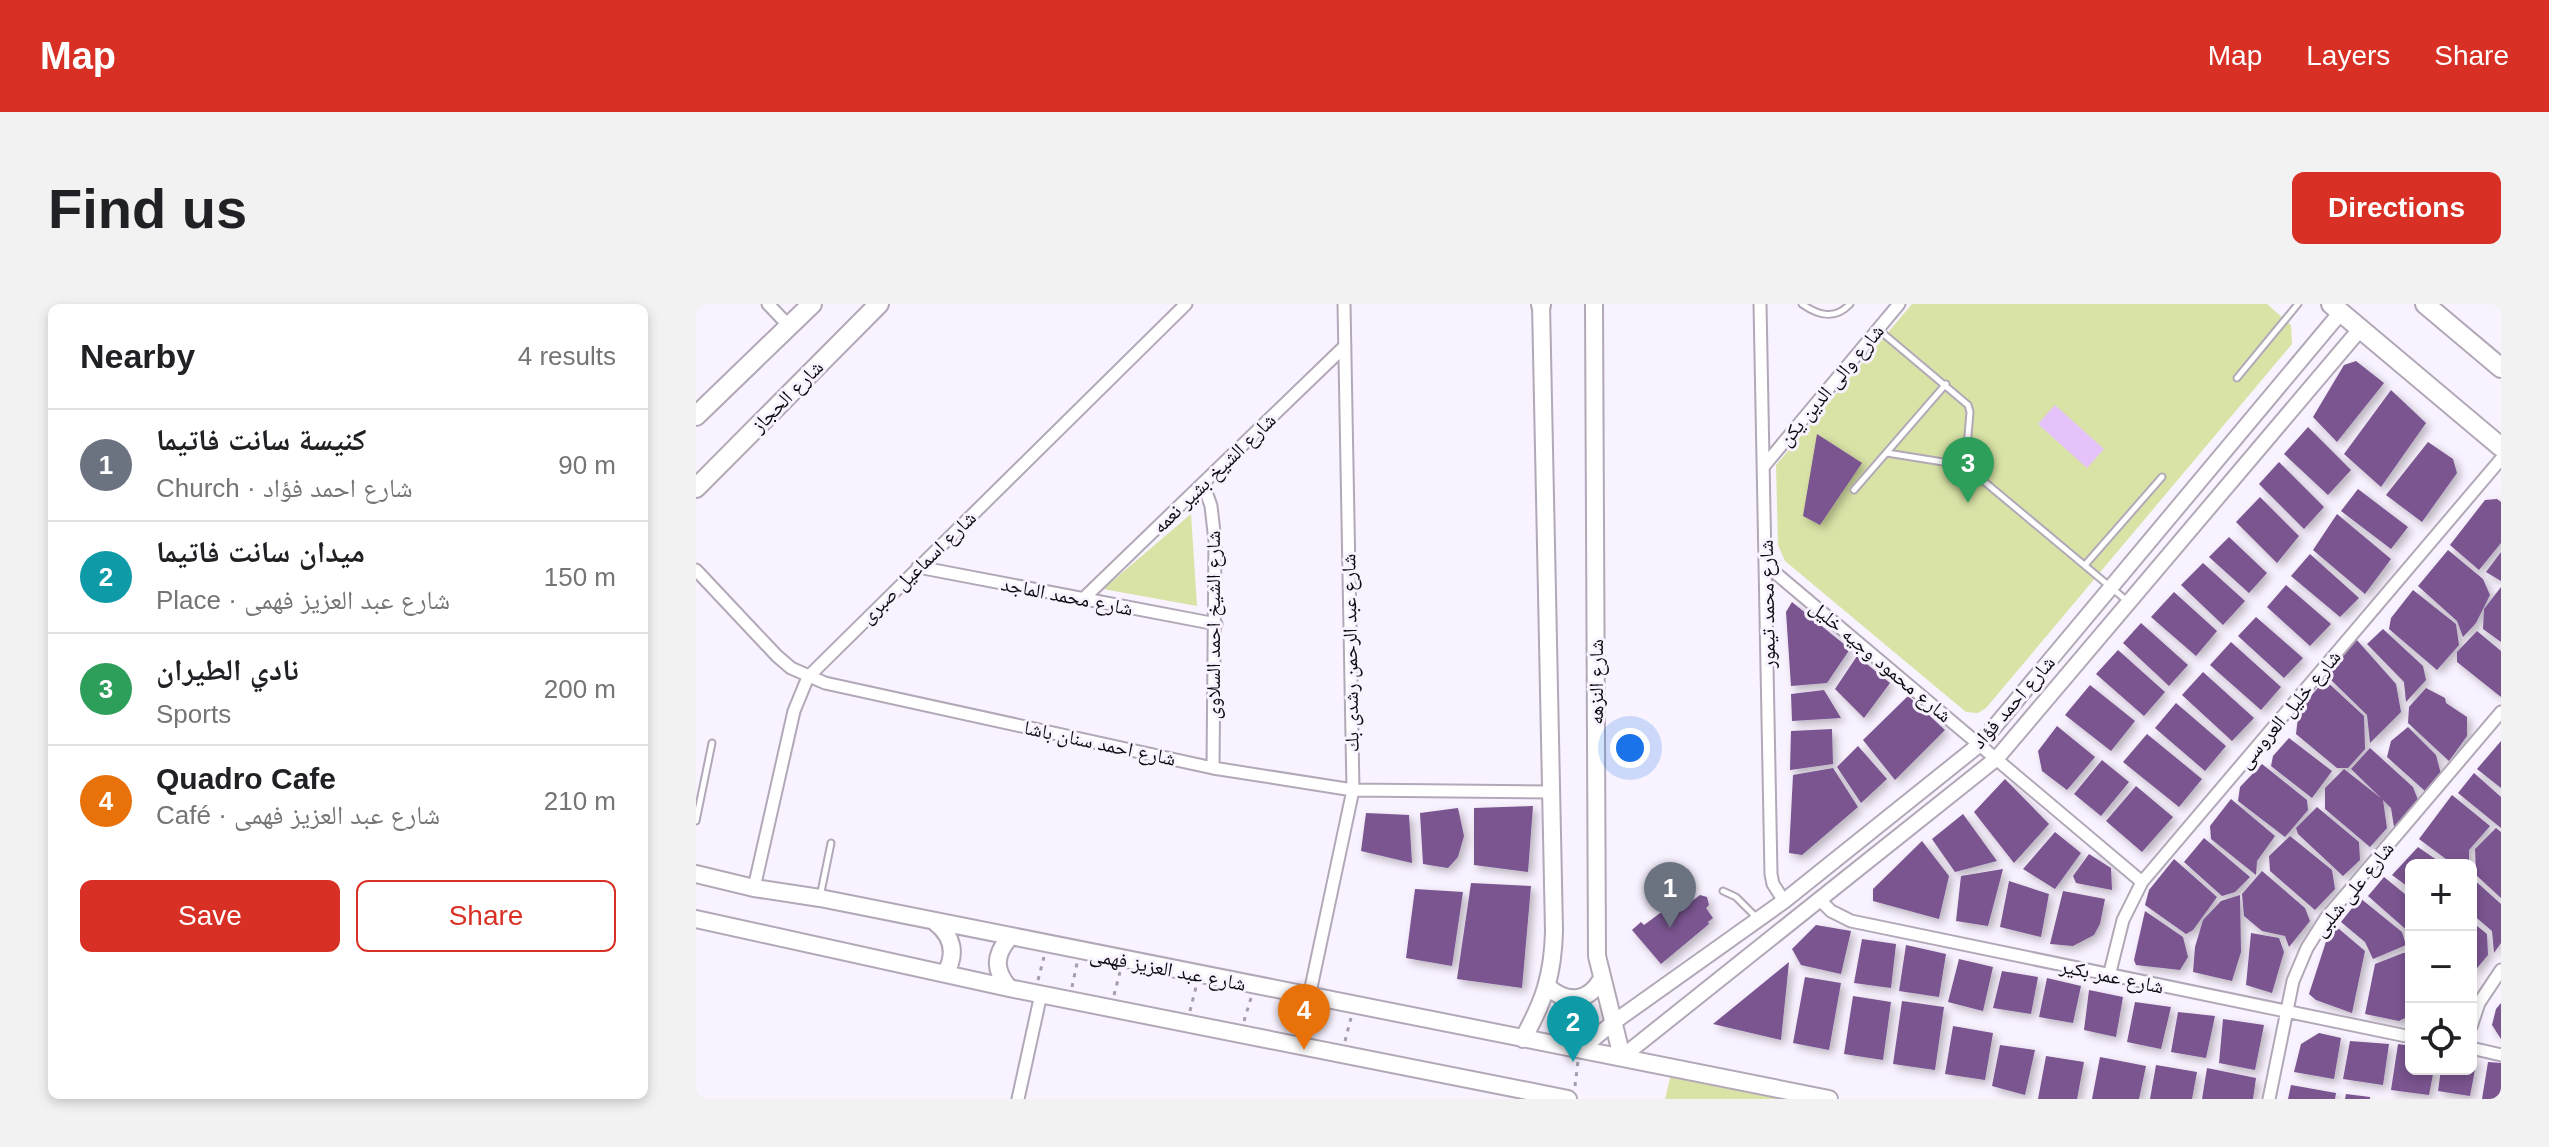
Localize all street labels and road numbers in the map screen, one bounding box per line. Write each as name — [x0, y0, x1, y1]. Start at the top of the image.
street label: شارع والى الدين يكن — [1774, 320, 1890, 451]
street label: شارع الحجاز — [746, 356, 829, 438]
street label: شارع الشيخ بشير نعمه — [1148, 409, 1282, 539]
street label: شارع اسماعيل صبرى — [856, 506, 982, 629]
street label: شارع الشيخ احمد السلاوى — [1202, 531, 1226, 719]
street label: شارع محمد تيمور — [1755, 539, 1781, 670]
street label: شارع عبد الرحمن رشدى بك — [1337, 554, 1365, 752]
street label: شارع محمد الماجد — [999, 572, 1135, 622]
street label: شارع محمود وجيه خليل — [1804, 595, 1956, 728]
street label: شارع النزهه — [1585, 639, 1609, 725]
street label: شارع خليل العروسى — [2233, 645, 2346, 774]
street label: شارع احمد فؤاد — [1967, 651, 2061, 754]
street label: شارع احمد سنان باشا — [1022, 716, 1178, 772]
street label: شارع على شلبى — [2308, 837, 2399, 942]
street label: شارع عبد العزيز فهمى — [1088, 943, 1248, 997]
street label: شارع عمر بكير — [2057, 954, 2166, 1000]

